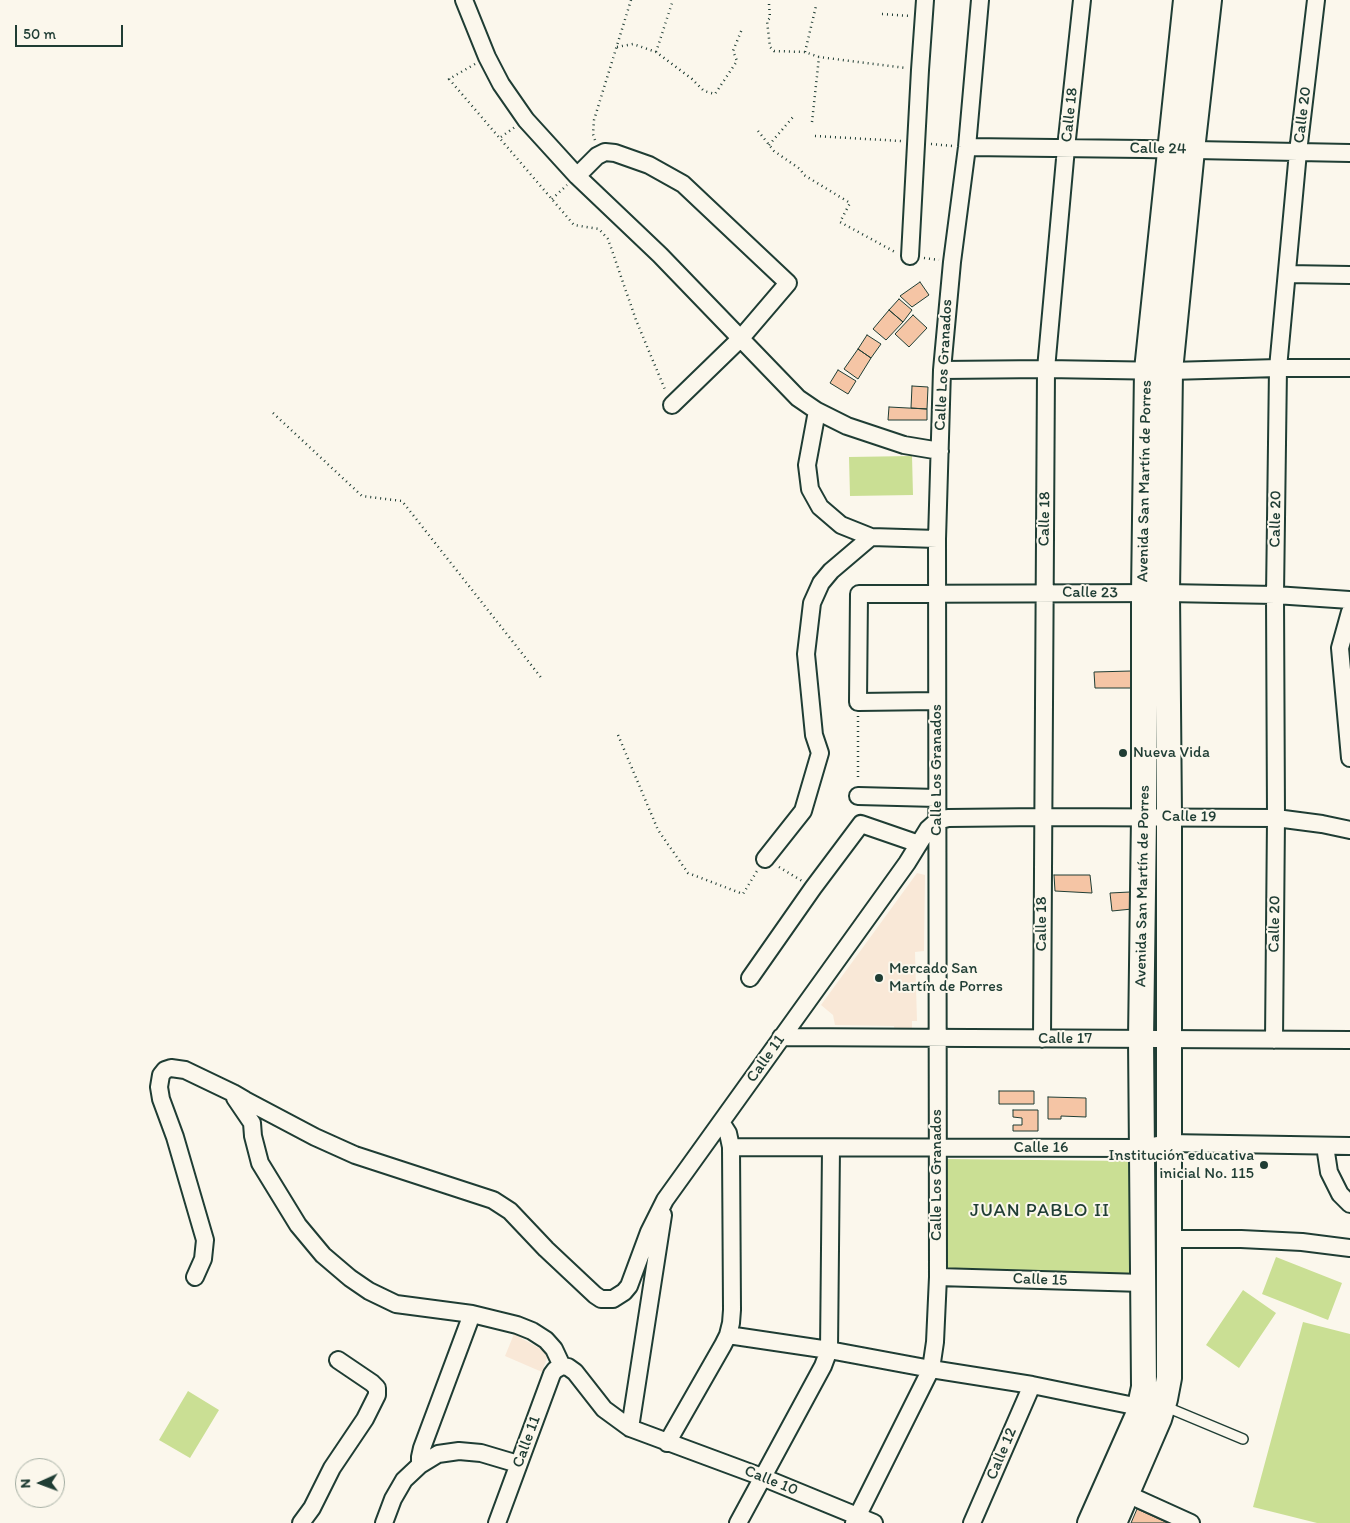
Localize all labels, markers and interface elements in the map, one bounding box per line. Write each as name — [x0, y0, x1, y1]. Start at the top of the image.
scale bar — [18, 15, 125, 47]
text: 50 m — [23, 25, 56, 43]
street label: Calle 20 — [1290, 85, 1316, 145]
street label: Calle 18 — [1058, 87, 1082, 143]
street label: Calle 24 — [1129, 139, 1187, 159]
street label: Calle Los Granados — [931, 299, 957, 431]
street label: Avenida San Martín de Porres — [1134, 380, 1156, 582]
street label: Calle 20 — [1266, 490, 1286, 548]
street label: Calle 18 — [1035, 491, 1055, 547]
street label: Calle 23 — [1062, 583, 1118, 603]
street label: Calle Los Granados — [927, 704, 947, 836]
place label: Nueva Vida — [1133, 743, 1210, 763]
marker: Nueva Vida — [1117, 747, 1129, 759]
street label: Avenida San Martín de Porres — [1132, 785, 1154, 987]
street label: Calle 19 — [1162, 807, 1216, 827]
street label: Calle 20 — [1265, 895, 1285, 953]
street label: Calle 18 — [1032, 896, 1052, 952]
place label: Mercado San Martín de Porres — [889, 959, 1003, 997]
marker: Mercado San Martín de Porres — [873, 972, 885, 984]
street label: Calle 17 — [1038, 1029, 1092, 1049]
street label: Calle 11 — [743, 1031, 789, 1087]
street label: Calle Los Granados — [927, 1109, 947, 1241]
street label: Calle 16 — [1014, 1138, 1068, 1158]
place label: Institución educativa inicial No. 115 — [1109, 1146, 1254, 1184]
marker: Institución educativa inicial No. 115 — [1258, 1159, 1270, 1171]
district label: JUAN PABLO II — [969, 1200, 1111, 1222]
street label: Calle 15 — [1012, 1269, 1068, 1291]
street label: Calle 11 — [509, 1413, 545, 1471]
street label: Calle 12 — [982, 1425, 1022, 1483]
north arrow — [15, 1458, 65, 1508]
street label: Calle 10 — [741, 1462, 801, 1500]
text: N — [17, 1478, 34, 1489]

